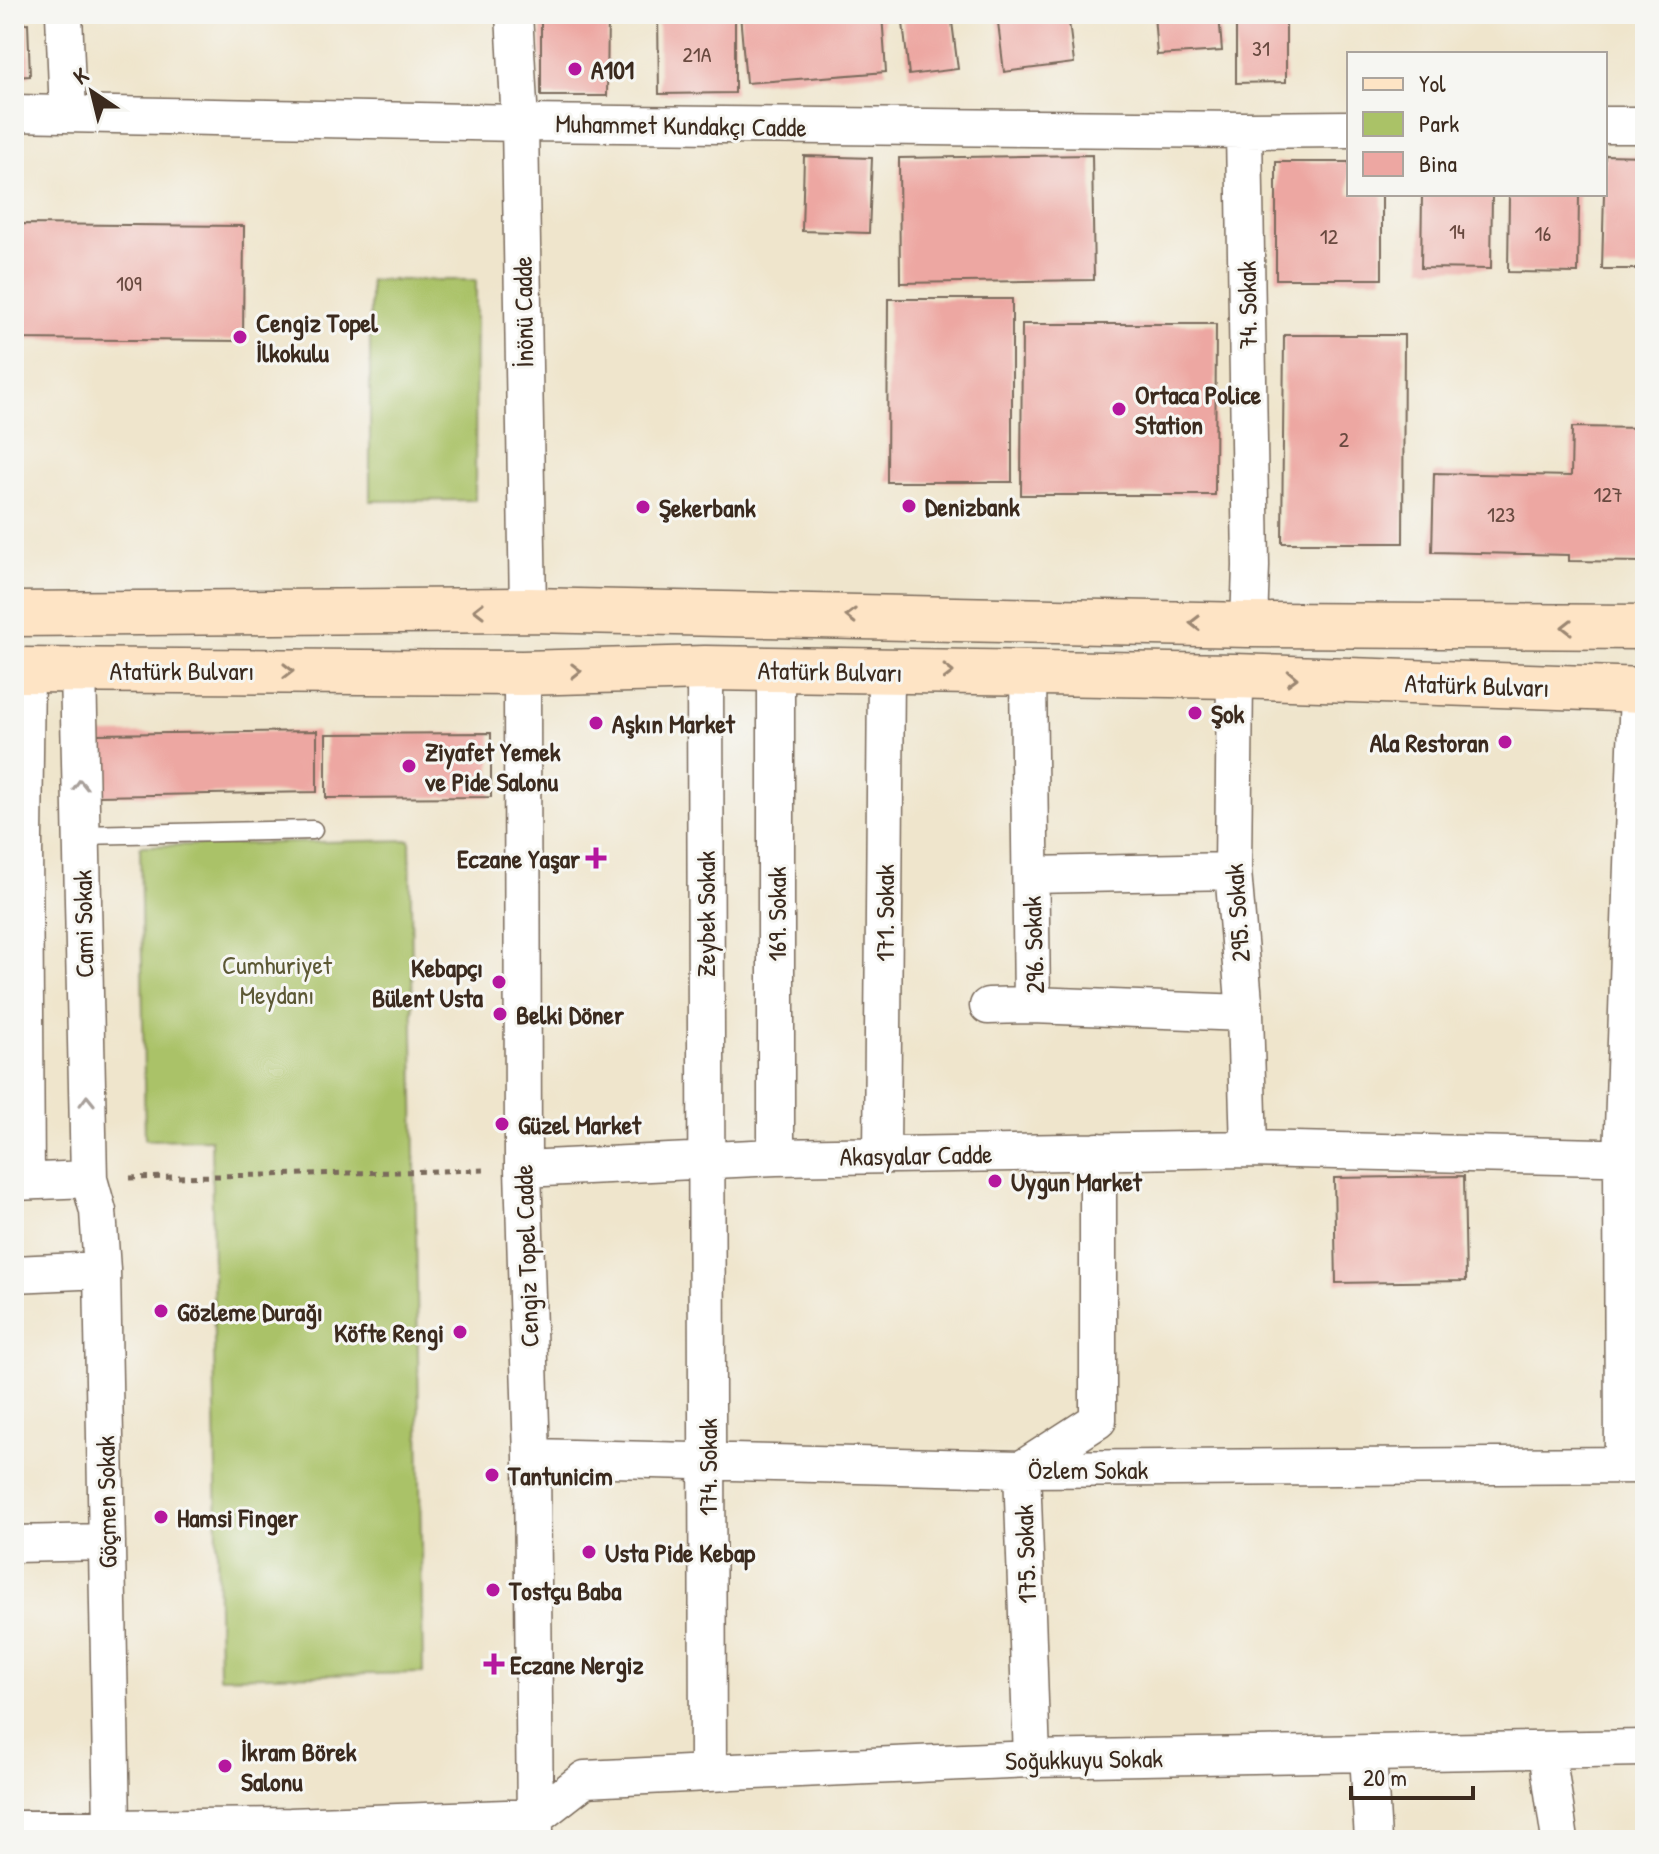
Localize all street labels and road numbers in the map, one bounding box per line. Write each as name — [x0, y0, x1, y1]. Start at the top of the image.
street label: Muhammet Kundakçı Cadde — [555, 105, 807, 145]
street label: İnönü Cadde — [505, 256, 541, 368]
street label: 74. Sokak — [1229, 260, 1265, 349]
street label: Atatürk Bulvarı — [757, 652, 903, 690]
street label: Atatürk Bulvarı — [110, 653, 254, 688]
street label: Atatürk Bulvarı — [1404, 665, 1550, 705]
street label: Zeybek Sokak — [688, 851, 723, 977]
street label: 295. Sokak — [1216, 862, 1258, 963]
street label: 171. Sokak — [867, 864, 902, 962]
street label: 169. Sokak — [759, 866, 794, 962]
street label: Cami Sokak — [65, 869, 101, 978]
street label: 296. Sokak — [1014, 895, 1052, 994]
street label: Akasyalar Cadde — [839, 1136, 993, 1174]
street label: Cengiz Topel Cadde — [505, 1164, 547, 1348]
street label: 174. Sokak — [690, 1418, 725, 1516]
street label: Göçmen Sokak — [87, 1435, 125, 1569]
street label: Özlem Sokak — [1028, 1452, 1149, 1487]
street label: 175. Sokak — [1006, 1504, 1044, 1604]
street label: Soğukkuyu Sokak — [1005, 1740, 1163, 1778]

